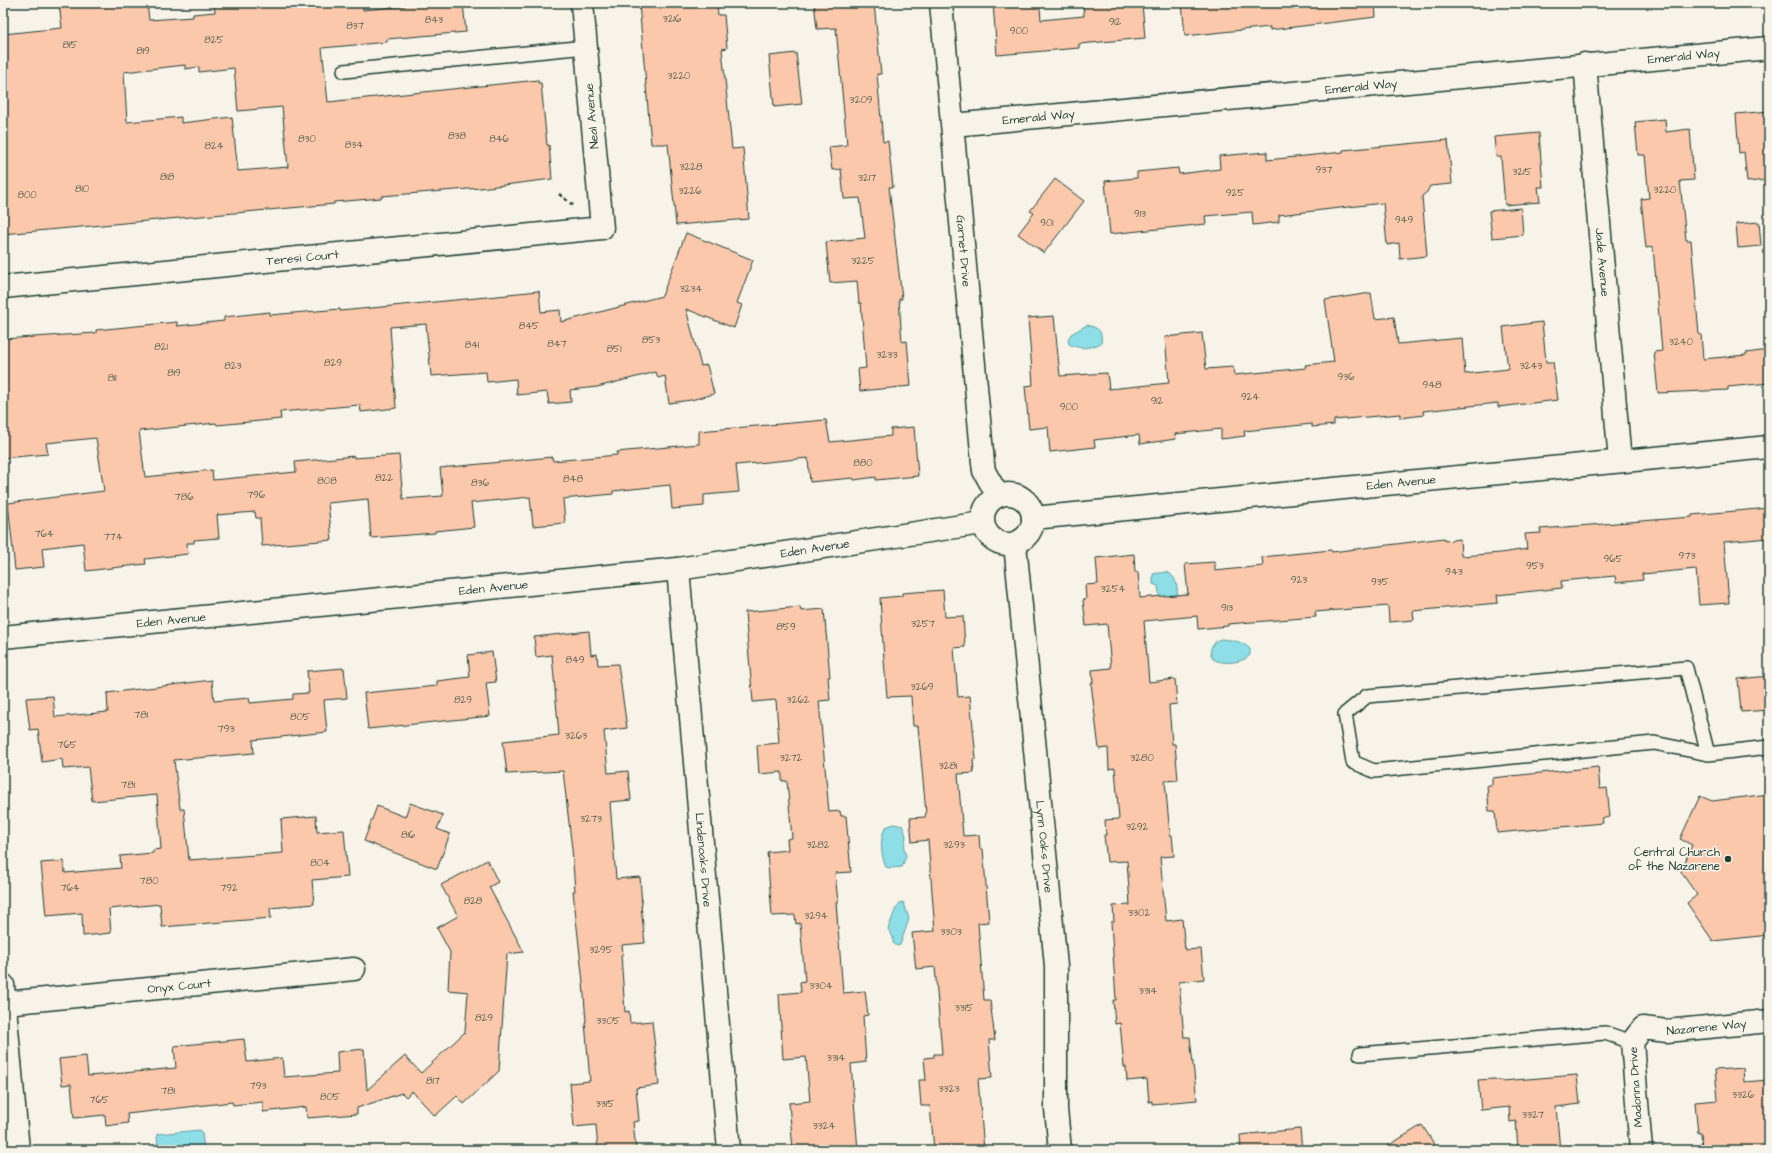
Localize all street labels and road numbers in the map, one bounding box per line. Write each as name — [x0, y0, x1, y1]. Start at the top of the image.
street label: Emerald Way — [1647, 44, 1721, 68]
street label: Emerald Way — [1324, 75, 1399, 98]
street label: Neal Avenue — [581, 82, 603, 150]
street label: Emerald Way — [1002, 105, 1076, 129]
street label: Garnet Drive — [952, 214, 975, 288]
street label: Jade Avenue — [1591, 227, 1614, 298]
street label: Teresi Court — [266, 245, 340, 270]
street label: Eden Avenue — [1366, 471, 1437, 494]
street label: Eden Avenue — [779, 535, 851, 562]
street label: Eden Avenue — [458, 576, 529, 600]
street label: Eden Avenue — [136, 608, 207, 632]
street label: Lynn Oaks Drive — [1031, 799, 1057, 894]
street label: Lindenoaks Drive — [691, 812, 716, 908]
street label: Onyx Court — [147, 974, 212, 998]
street label: Nazarene Way — [1666, 1015, 1748, 1040]
street label: Madonna Drive — [1625, 1046, 1647, 1128]

